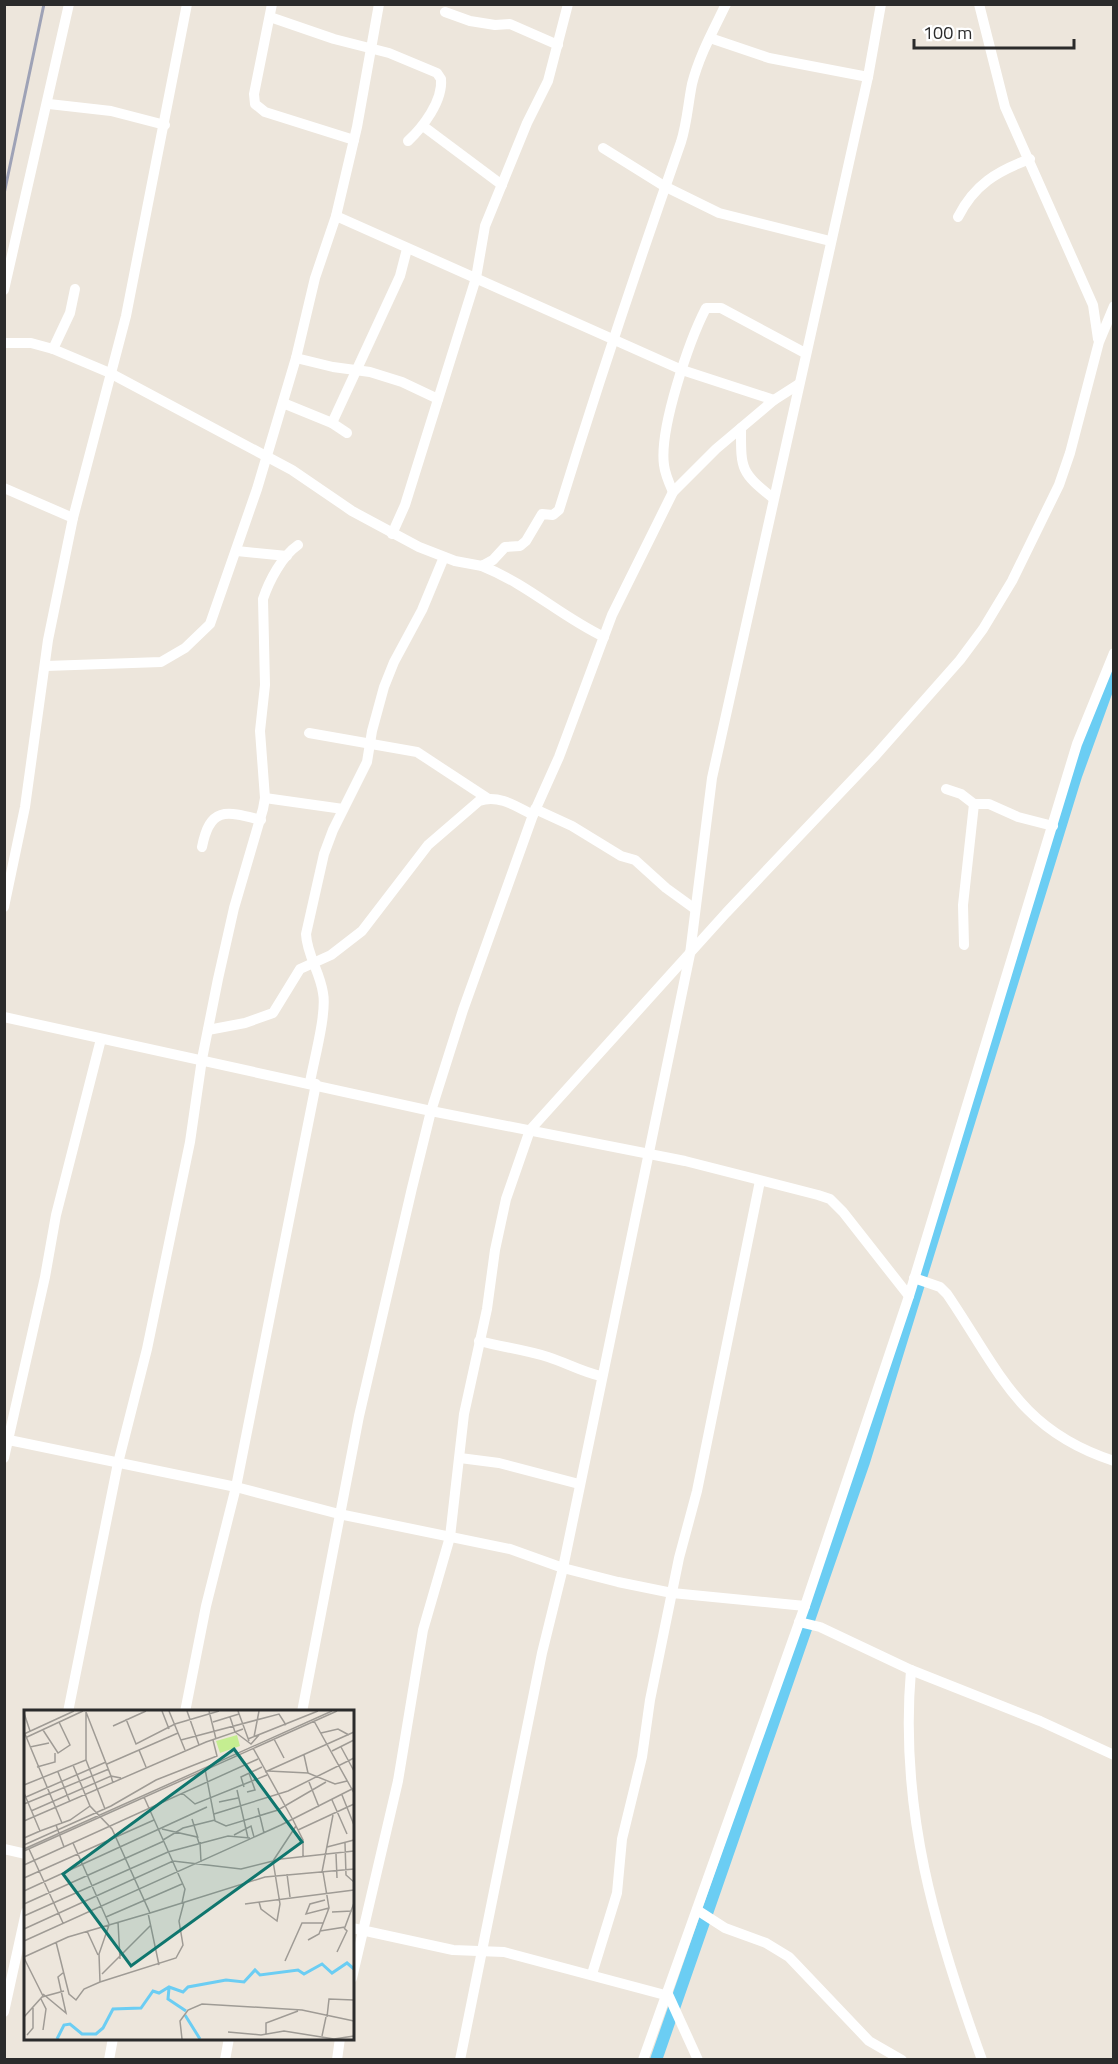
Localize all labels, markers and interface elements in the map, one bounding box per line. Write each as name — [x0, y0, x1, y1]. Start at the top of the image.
scale bar — [914, 12, 1074, 50]
text: 100 m — [923, 19, 972, 46]
inset map — [24, 1710, 354, 2040]

